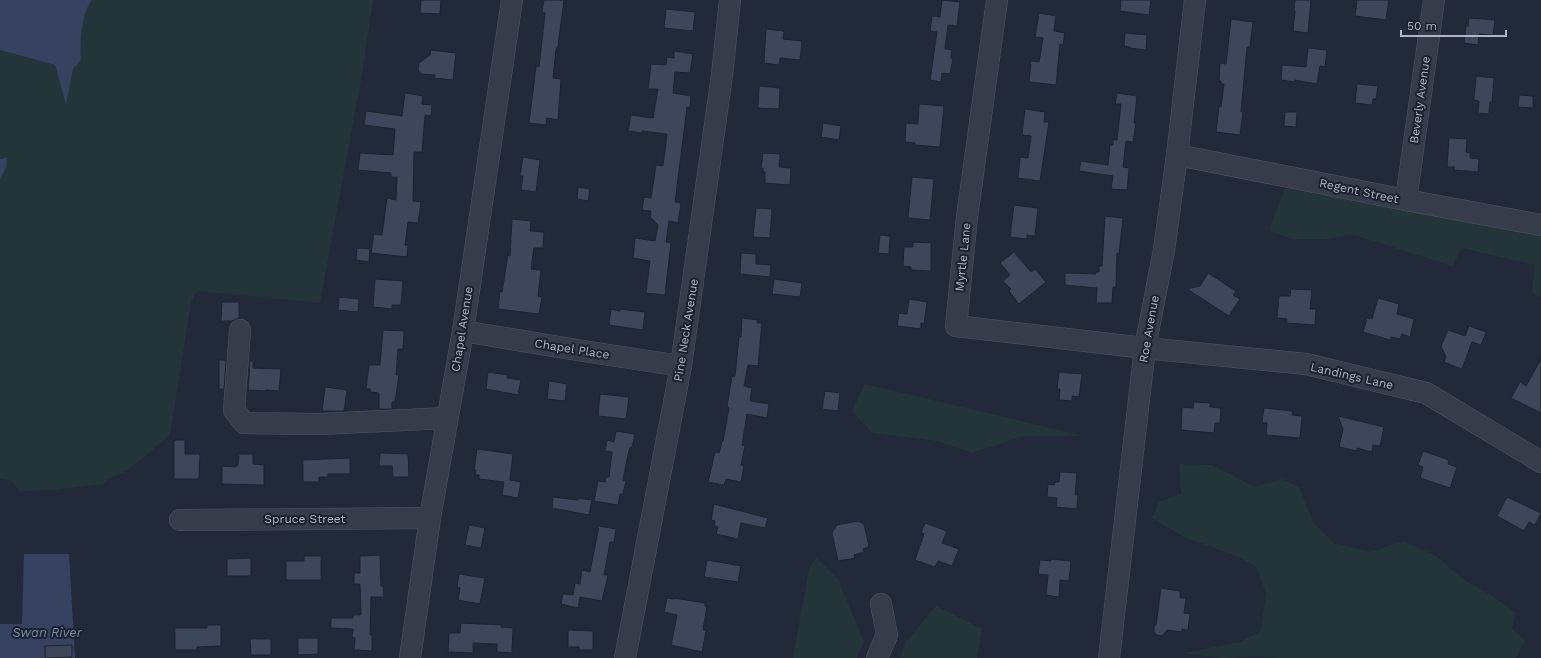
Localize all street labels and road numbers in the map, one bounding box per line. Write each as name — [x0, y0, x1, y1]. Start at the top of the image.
street label: Beverly Avenue — [1407, 55, 1433, 145]
street label: Regent Street — [1318, 176, 1400, 206]
street label: Myrtle Lane — [952, 222, 974, 292]
street label: Pine Neck Avenue — [671, 278, 701, 382]
street label: Chapel Avenue — [448, 285, 476, 373]
street label: Roe Avenue — [1136, 294, 1162, 364]
street label: Chapel Place — [534, 336, 611, 362]
street label: Landings Lane — [1309, 360, 1395, 392]
street label: Spruce Street — [264, 512, 346, 526]

